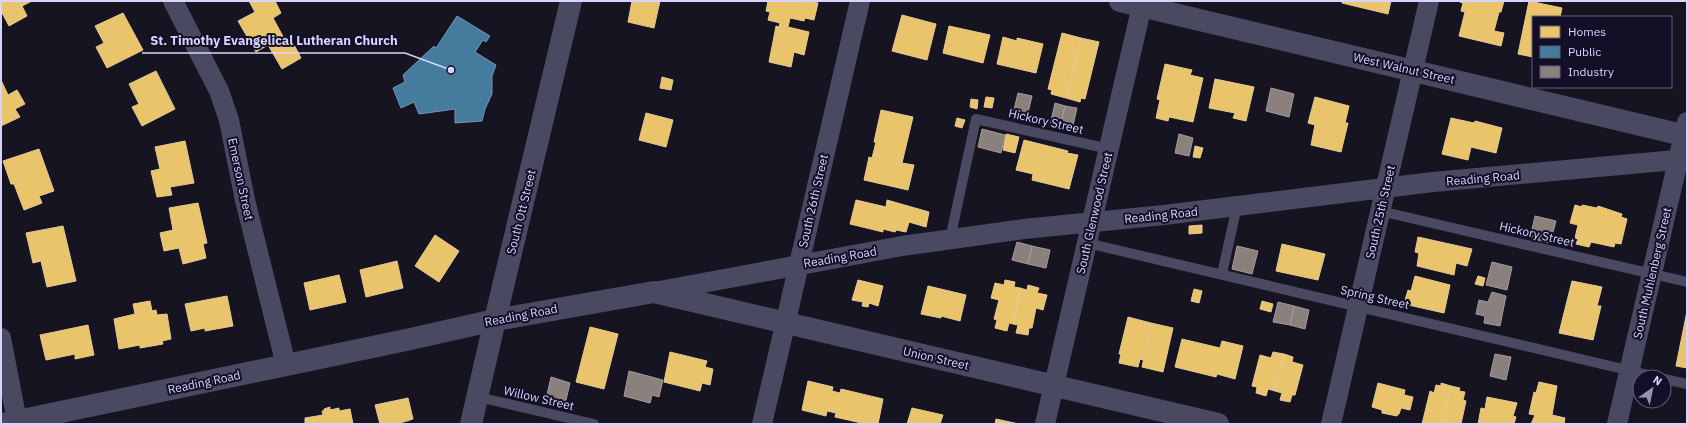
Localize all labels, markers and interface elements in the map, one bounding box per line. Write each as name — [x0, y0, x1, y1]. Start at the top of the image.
legend — [1532, 16, 1672, 88]
text: Homes — [1568, 24, 1606, 39]
callout: St. Timothy Evangelical Lutheran Church — [142, 28, 405, 53]
text: St. Timothy Evangelical Lutheran Church — [150, 32, 398, 49]
text: Public — [1568, 44, 1601, 59]
street label: West Walnut Street — [1352, 49, 1456, 87]
text: Industry — [1568, 64, 1614, 79]
street label: Hickory Street — [1007, 105, 1085, 137]
street label: Emerson Street — [225, 137, 257, 221]
street label: South Glenwood Street — [1073, 151, 1115, 275]
street label: South 26th Street — [795, 153, 831, 249]
street label: South 25th Street — [1362, 164, 1398, 260]
street label: Reading Road — [1445, 167, 1521, 189]
street label: South Ott Street — [503, 168, 539, 256]
street label: Reading Road — [1123, 204, 1199, 226]
street label: South Muhlenberg Street — [1630, 206, 1674, 340]
street label: Hickory Street — [1498, 218, 1576, 250]
street label: Reading Road — [802, 243, 878, 271]
street label: Spring Street — [1339, 282, 1411, 312]
street label: Reading Road — [483, 301, 559, 329]
street label: Union Street — [902, 343, 970, 373]
street label: Reading Road — [166, 367, 242, 397]
north arrow — [1632, 369, 1672, 409]
text: N — [1650, 373, 1665, 389]
street label: Willow Street — [502, 383, 576, 413]

